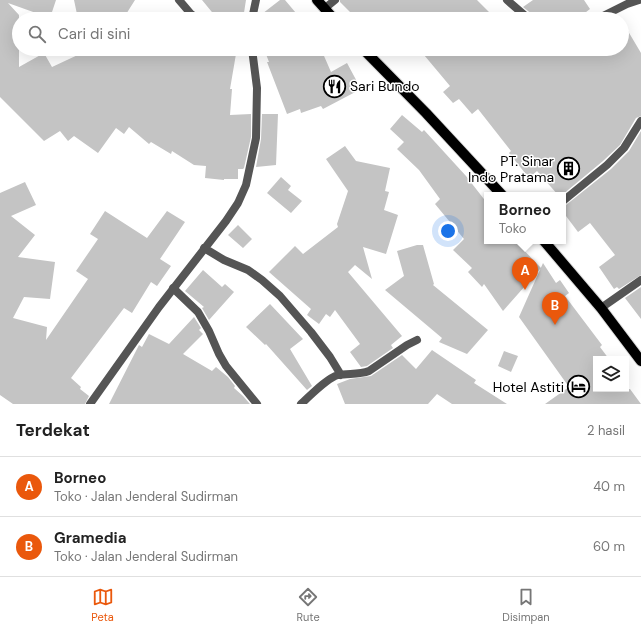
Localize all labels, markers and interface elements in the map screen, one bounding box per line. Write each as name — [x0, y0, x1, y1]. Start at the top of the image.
search box — [12, 12, 629, 56]
icon: search — [26, 23, 48, 45]
text: Cari di sini — [58, 24, 130, 44]
restaurant icon: Sari Bundo — [322, 73, 348, 99]
place label: Sari Bundo — [350, 77, 420, 95]
place label: PT. Sinar Indo Pratama — [468, 152, 554, 186]
building icon: PT. Sinar Indo Pratama — [556, 156, 582, 182]
popup — [484, 192, 566, 244]
text: Borneo — [499, 200, 551, 220]
text: Toko — [499, 220, 526, 237]
your location — [438, 221, 458, 241]
pin: A — [512, 257, 538, 290]
pin: B — [542, 292, 568, 325]
map controls — [593, 356, 629, 392]
button: layers — [593, 356, 629, 392]
hotel icon: Hotel Astiti — [566, 374, 592, 400]
place label: Hotel Astiti — [493, 378, 564, 396]
text: Terdekat — [16, 419, 90, 441]
text: 2 hasil — [587, 422, 625, 439]
text: Borneo — [54, 468, 106, 488]
text: A — [24, 478, 34, 495]
text: 40 m — [593, 478, 625, 495]
text: Toko · Jalan Jenderal Sudirman — [54, 488, 238, 505]
text: Gramedia — [54, 528, 126, 548]
text: B — [25, 538, 33, 555]
text: 60 m — [593, 538, 625, 555]
text: Toko · Jalan Jenderal Sudirman — [54, 548, 238, 565]
tab: Peta — [91, 586, 114, 624]
tab: Rute — [296, 586, 320, 624]
tab: Disimpan — [502, 586, 550, 624]

